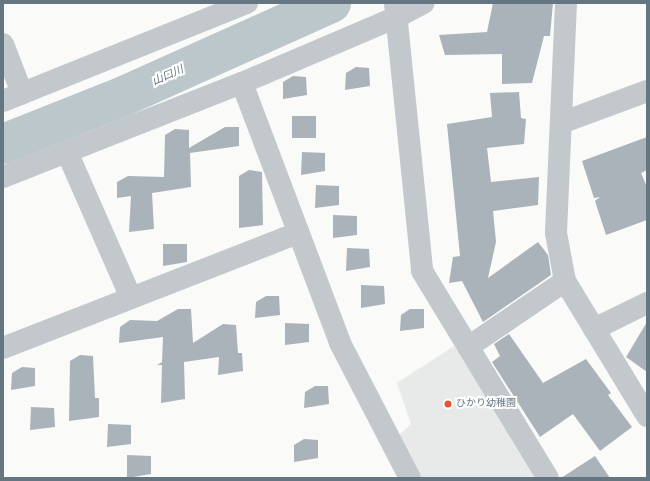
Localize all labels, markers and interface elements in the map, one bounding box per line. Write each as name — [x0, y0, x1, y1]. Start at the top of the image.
water label: 山口川 — [150, 63, 186, 89]
place label: ひかり幼稚園 — [456, 398, 516, 410]
marker: ひかり幼稚園 — [443, 399, 453, 409]

